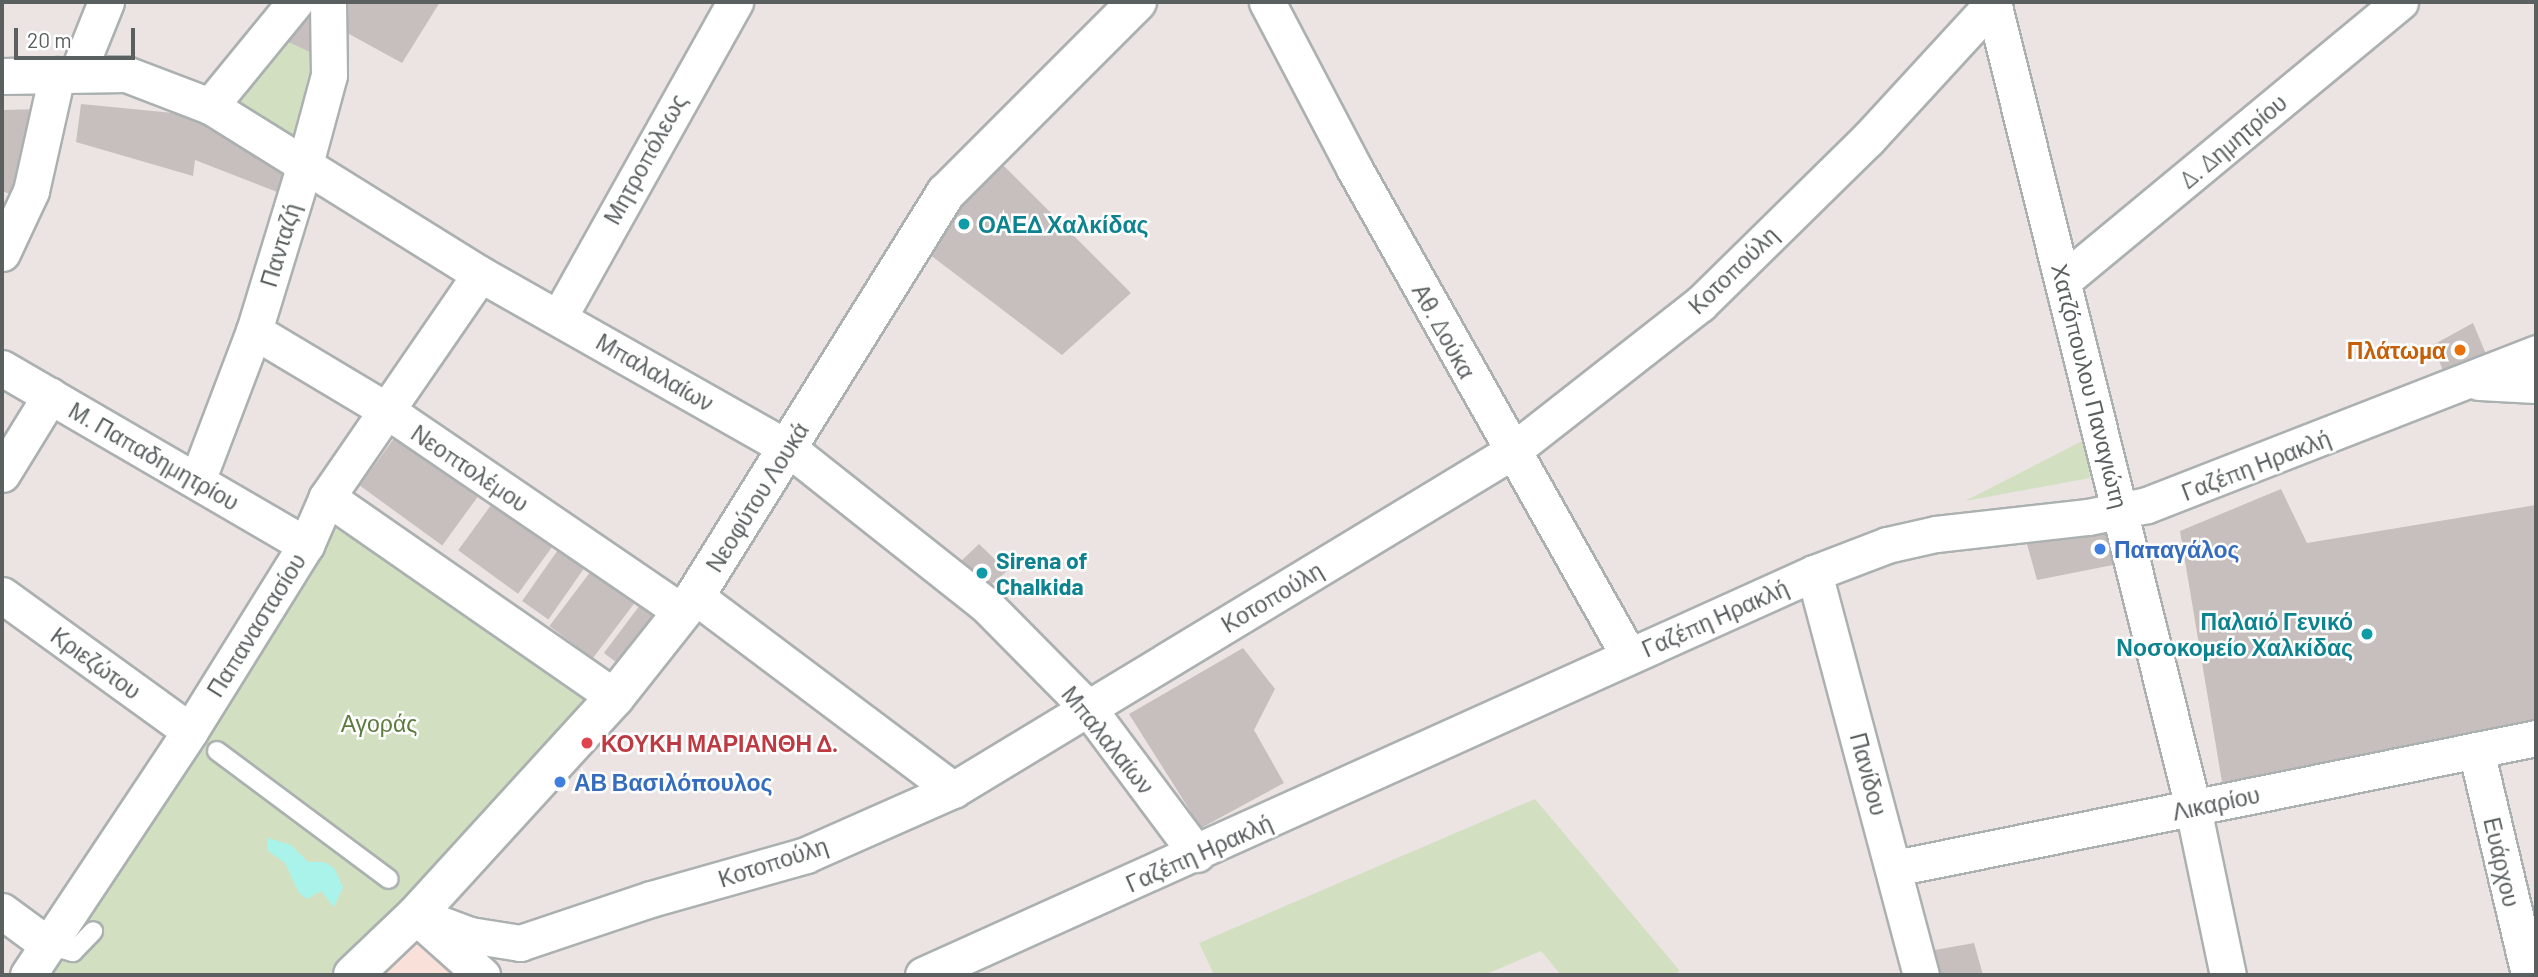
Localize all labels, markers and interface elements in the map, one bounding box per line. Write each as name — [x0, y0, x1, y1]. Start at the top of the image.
scale bar — [18, 14, 138, 58]
text: 20 m — [27, 27, 72, 52]
street label: Δ. Δημητρίου — [2174, 88, 2292, 194]
street label: Μητροπόλεως — [598, 89, 692, 229]
street label: Πανταζή — [254, 200, 306, 290]
place label: ΟΑΕΔ Χαλκίδας — [978, 210, 1149, 238]
marker: ΟΑΕΔ Χαλκίδας — [956, 216, 972, 232]
street label: Κοτοπούλη — [1683, 221, 1783, 319]
street label: Χατζόπουλου Παναγιώτη — [2046, 261, 2134, 511]
street label: Αθ. Δούκα — [1407, 279, 1481, 383]
street label: Μπαλαλαίων — [591, 327, 719, 417]
place label: Πλάτωμα — [2347, 336, 2446, 364]
marker: Πλάτωμα — [2452, 342, 2468, 358]
street label: Μ. Παπαδημητρίου — [64, 396, 244, 516]
street label: Νεοφύτου Λουκά — [700, 417, 814, 577]
street label: Νεοπτολέμου — [406, 419, 534, 517]
street label: Γαζέπη Ηρακλή — [2178, 424, 2334, 506]
place label: Παπαγάλος — [2114, 535, 2240, 563]
marker: Παπαγάλος — [2092, 541, 2108, 557]
place label: Sirena of Chalkida — [996, 546, 1087, 600]
street label: Παπαναστασίου — [201, 548, 311, 702]
street label: Κοτοπούλη — [1216, 556, 1328, 638]
marker: Sirena of Chalkida — [974, 565, 990, 581]
street label: Γαζέπη Ηρακλή — [1637, 573, 1793, 663]
place label: Παλαιό Γενικό Νοσοκομείο Χαλκίδας — [2116, 607, 2353, 661]
street label: Κριεζώτου — [46, 621, 146, 705]
marker: Παλαιό Γενικό Νοσοκομείο Χαλκίδας — [2359, 626, 2375, 642]
street label: Μπαλαλαίων — [1056, 680, 1160, 800]
park label: Αγοράς — [341, 709, 417, 737]
place label: ΚΟΥΚΗ ΜΑΡΙΑΝΘΗ Δ. — [601, 729, 838, 757]
street label: Πανίδου — [1845, 730, 1893, 818]
marker: ΚΟΥΚΗ ΜΑΡΙΑΝΘΗ Δ. — [579, 735, 595, 751]
place label: ΑΒ Βασιλόπουλος — [574, 768, 772, 796]
marker: ΑΒ Βασιλόπουλος — [552, 774, 568, 790]
street label: Λικαρίου — [2170, 780, 2262, 826]
street label: Γαζέπη Ηρακλή — [1121, 808, 1277, 898]
street label: Ευάρχου — [2478, 815, 2526, 909]
street label: Κοτοπούλη — [715, 831, 831, 893]

